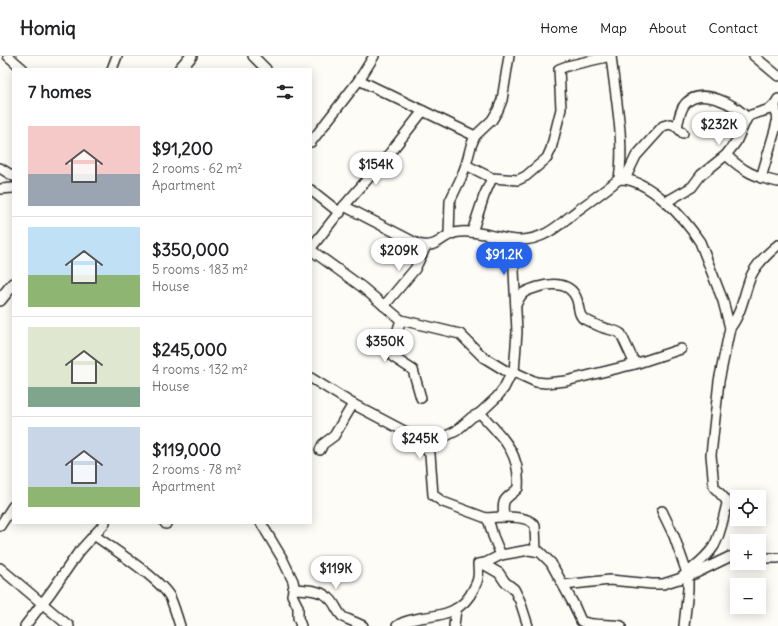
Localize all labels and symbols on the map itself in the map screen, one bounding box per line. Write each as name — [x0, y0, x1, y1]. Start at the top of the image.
pin: $232K — [691, 112, 747, 146]
pin: $154K — [348, 152, 404, 186]
pin: $209K — [371, 238, 427, 272]
pin: $91.2K — [471, 242, 537, 276]
pin: $350K — [357, 329, 413, 363]
pin: $245K — [392, 426, 448, 460]
pin: $119K — [308, 556, 364, 590]

